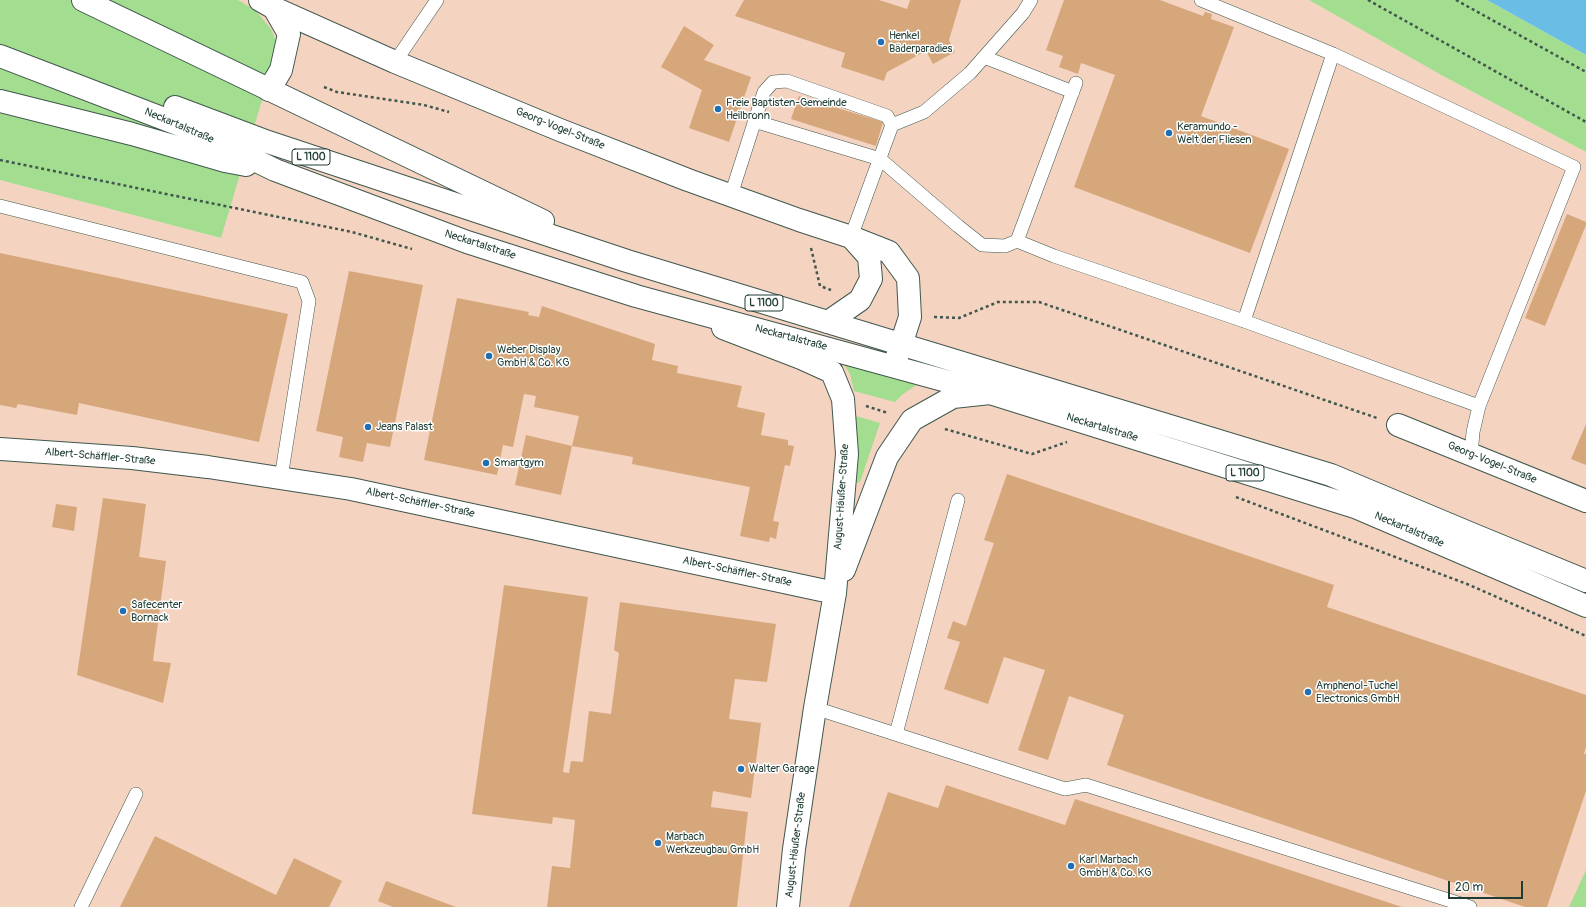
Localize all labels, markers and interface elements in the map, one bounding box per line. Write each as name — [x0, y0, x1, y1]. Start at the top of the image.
place label: Henkel Bäderparadies — [889, 29, 952, 55]
marker: Henkel Bäderparadies — [876, 37, 886, 47]
place label: Freie Baptisten-Gemeinde Heilbronn — [726, 96, 847, 122]
marker: Freie Baptisten-Gemeinde Heilbronn — [713, 104, 723, 114]
street label: Neckartalstraße — [142, 105, 216, 147]
street label: Georg-Vogel-Straße — [514, 105, 606, 153]
place label: Keramundo - Welt der Fliesen — [1177, 120, 1251, 146]
marker: Keramundo - Welt der Fliesen — [1164, 128, 1174, 138]
road number: L 1100 — [292, 149, 330, 165]
street label: Neckartalstraße — [443, 227, 517, 263]
road number: L 1100 — [745, 295, 783, 311]
street label: Neckartalstraße — [754, 322, 828, 354]
place label: Weber Display GmbH & Co. KG — [497, 343, 570, 369]
marker: Weber Display GmbH & Co. KG — [484, 351, 494, 361]
street label: Neckartalstraße — [1065, 411, 1139, 445]
place label: Jeans Palast — [376, 420, 433, 434]
marker: Jeans Palast — [363, 422, 373, 432]
street label: Georg-Vogel-Straße — [1446, 439, 1538, 487]
street label: August-Häußer-Straße — [832, 443, 852, 551]
street label: Albert-Schäffler-Straße — [44, 446, 156, 468]
place label: Smartgym — [494, 456, 544, 470]
marker: Smartgym — [481, 458, 491, 468]
road number: L 1100 — [1226, 465, 1264, 481]
street label: Albert-Schäffler-Straße — [364, 485, 476, 521]
street label: Neckartalstraße — [1372, 509, 1446, 551]
street label: Albert-Schäffler-Straße — [681, 554, 793, 590]
place label: Safecenter Bornack — [131, 598, 182, 624]
marker: Safecenter Bornack — [118, 606, 128, 616]
place label: Amphenol-Tuchel Electronics GmbH — [1316, 679, 1400, 705]
marker: Amphenol-Tuchel Electronics GmbH — [1303, 687, 1313, 697]
place label: Walter Garage — [749, 762, 815, 776]
marker: Walter Garage — [736, 764, 746, 774]
street label: August-Häußer-Straße — [783, 791, 809, 899]
place label: Marbach Werkzeugbau GmbH — [666, 830, 759, 856]
marker: Marbach Werkzeugbau GmbH — [653, 838, 663, 848]
place label: Karl Marbach GmbH & Co. KG — [1079, 853, 1152, 879]
marker: Karl Marbach GmbH & Co. KG — [1066, 861, 1076, 871]
scale bar — [1450, 873, 1525, 899]
text: 20 m — [1455, 880, 1483, 895]

